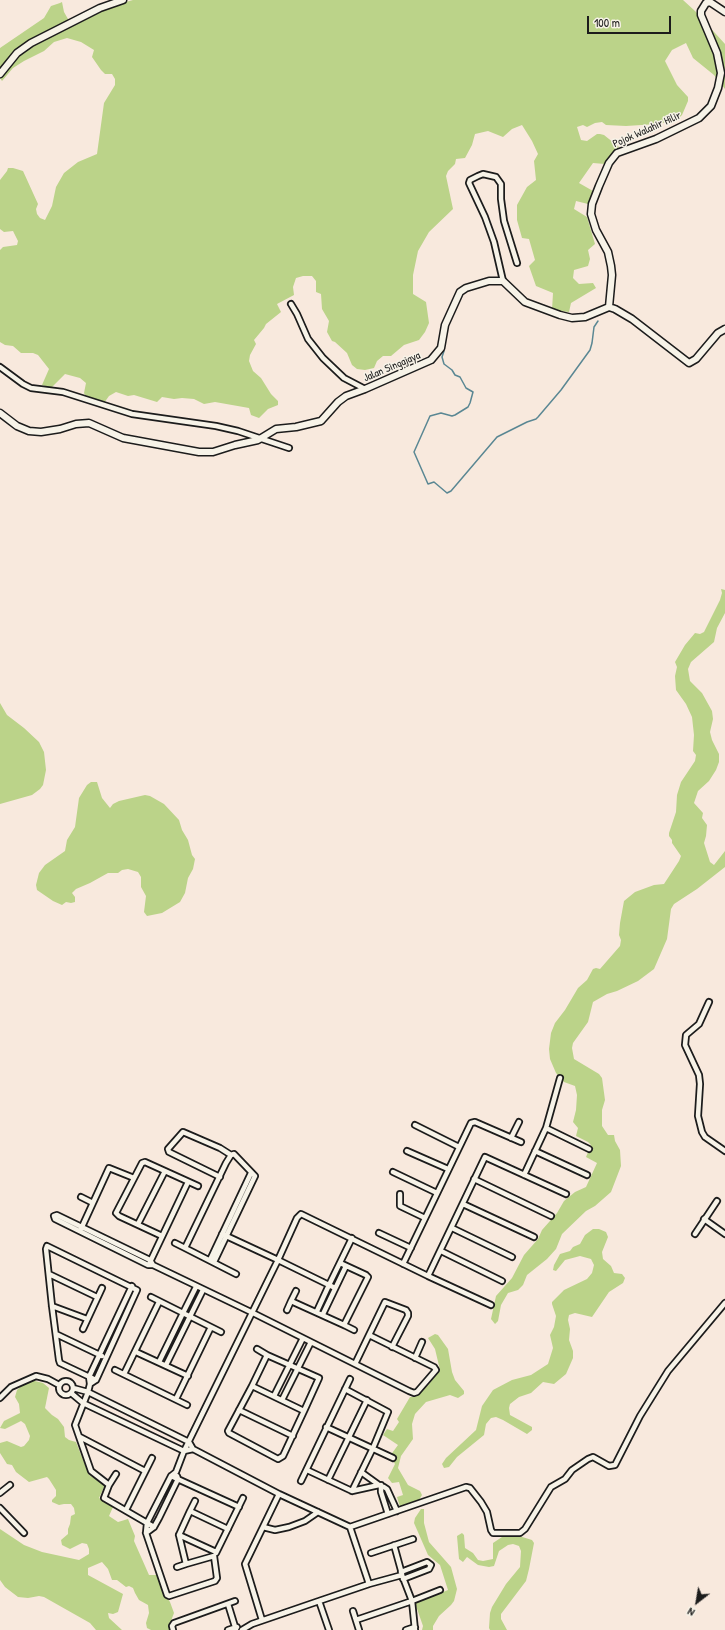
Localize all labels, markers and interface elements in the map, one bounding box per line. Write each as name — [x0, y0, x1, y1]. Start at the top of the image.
scale bar — [589, 8, 673, 34]
text: 100 m — [594, 14, 620, 31]
street label: Pojok Walahir Hilir — [611, 109, 683, 151]
street label: Jalan Singajaya — [361, 349, 423, 385]
north arrow — [677, 1582, 717, 1622]
text: N — [685, 1605, 697, 1620]

